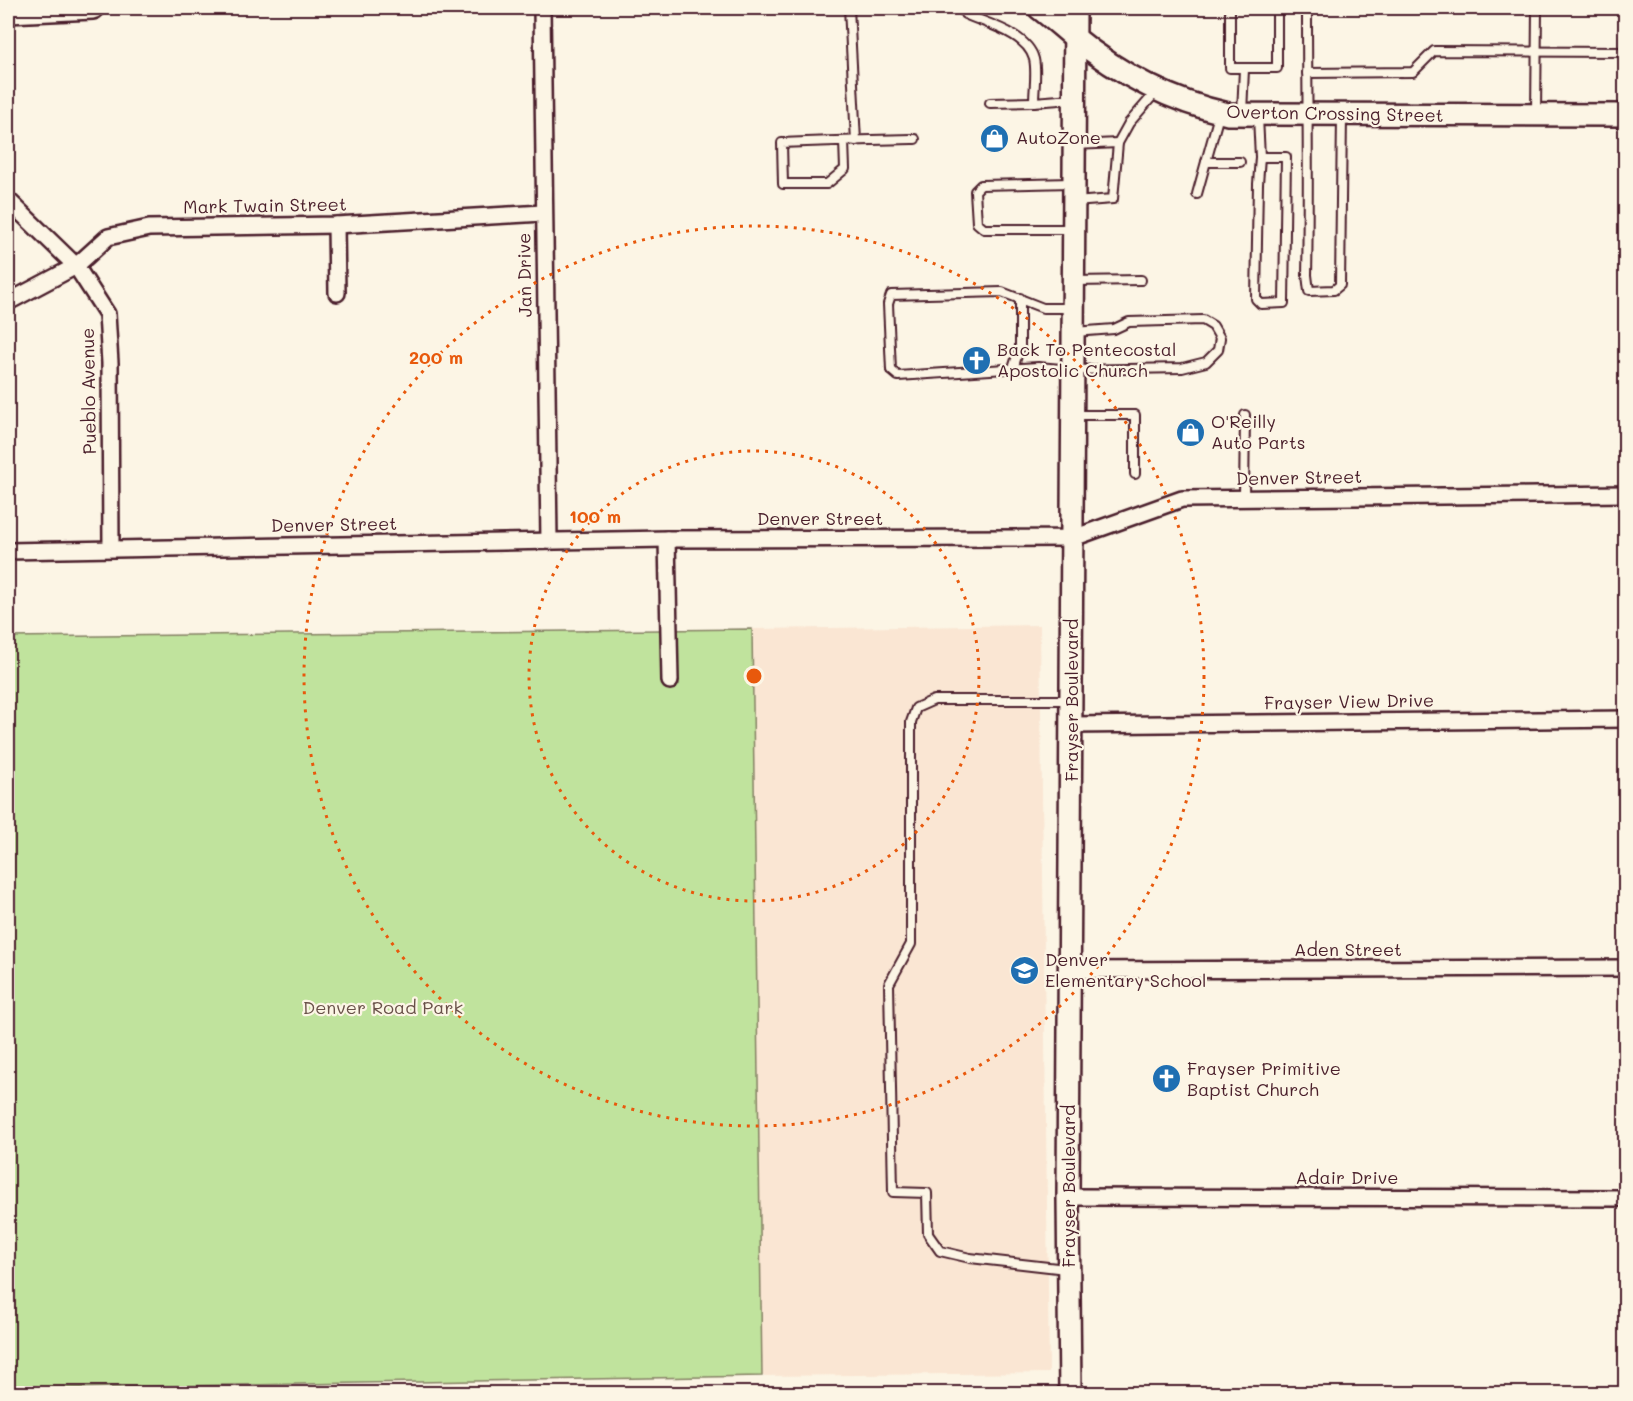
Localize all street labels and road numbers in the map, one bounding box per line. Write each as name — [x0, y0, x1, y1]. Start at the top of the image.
street label: Overton Crossing Street — [1226, 99, 1444, 127]
street label: Mark Twain Street — [183, 192, 347, 218]
street label: Jan Drive — [511, 233, 537, 317]
street label: Pueblo Avenue — [75, 327, 101, 455]
street label: Denver Street — [1236, 464, 1362, 490]
street label: Denver Street — [757, 506, 883, 530]
street label: Denver Street — [271, 511, 397, 537]
street label: Frayser Boulevard — [1059, 619, 1083, 781]
street label: Frayser View Drive — [1264, 688, 1434, 714]
street label: Aden Street — [1294, 937, 1402, 961]
street label: Frayser Boulevard — [1056, 1105, 1080, 1267]
street label: Adair Drive — [1296, 1165, 1398, 1189]

